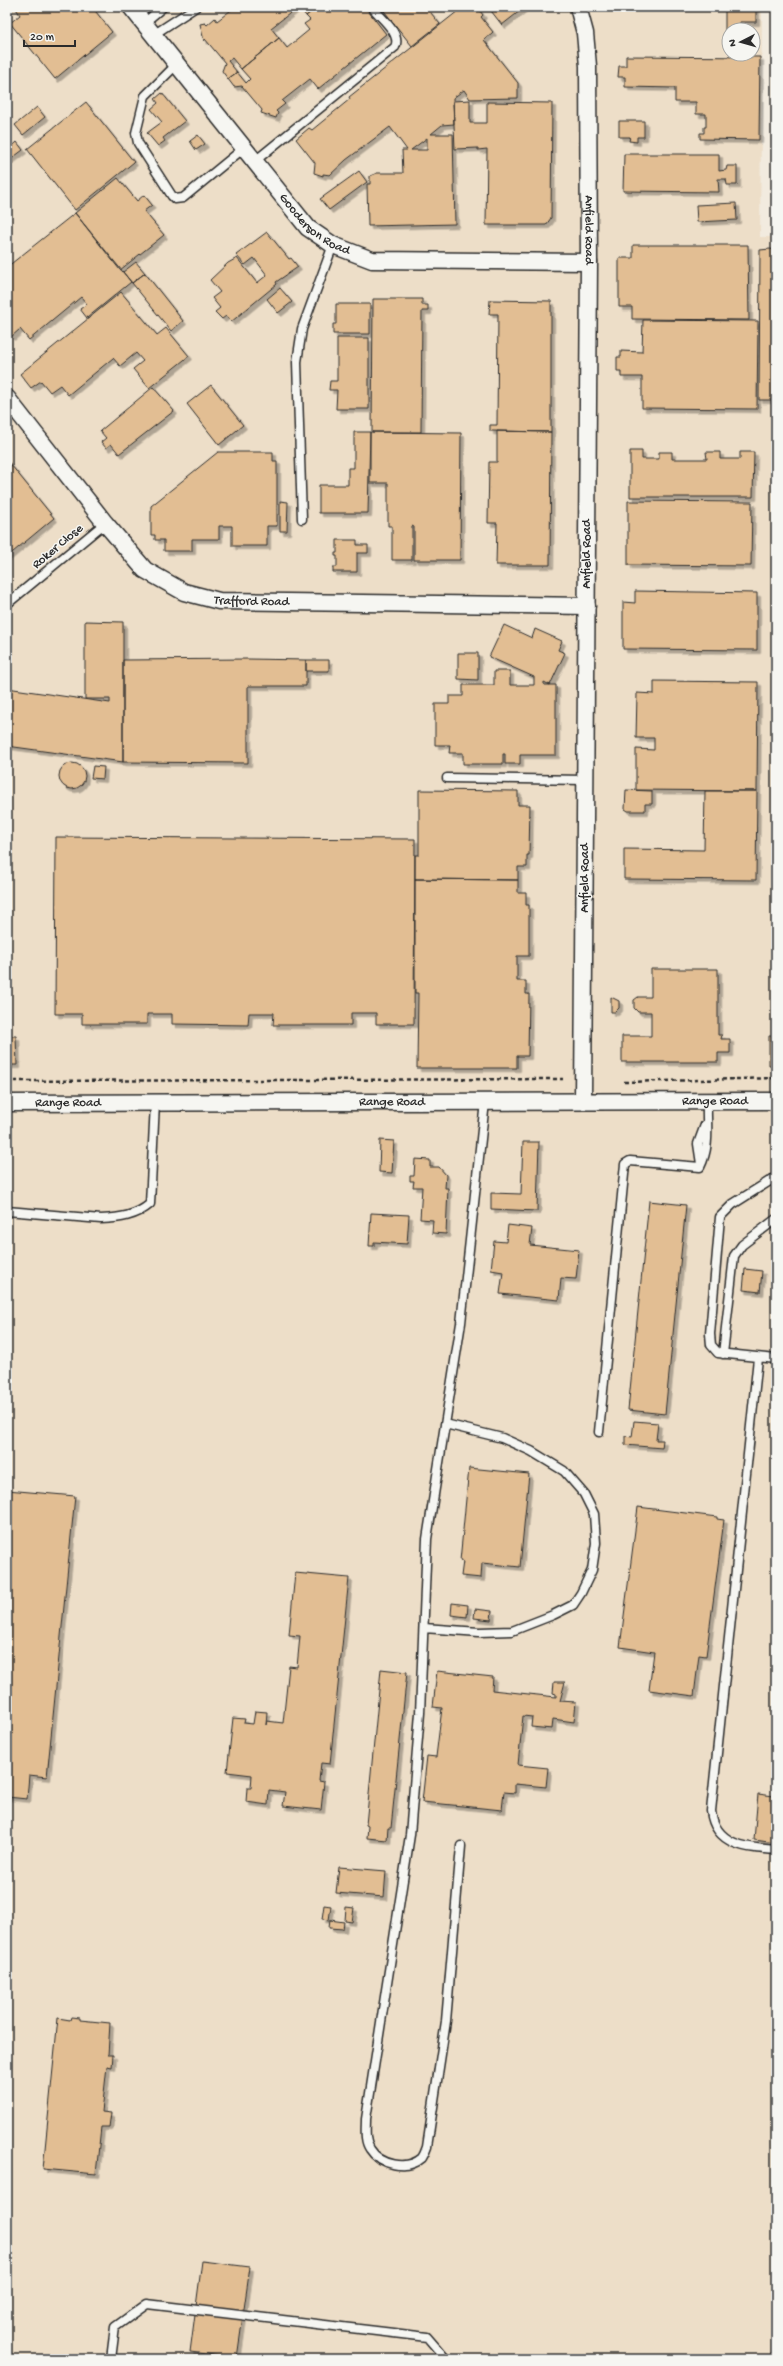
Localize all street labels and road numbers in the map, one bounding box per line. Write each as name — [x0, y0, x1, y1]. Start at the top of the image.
street label: Gooderson Road — [276, 190, 353, 259]
street label: Anfield Road — [581, 195, 597, 266]
street label: Anfield Road — [580, 518, 595, 589]
street label: Roker Close — [29, 521, 87, 573]
street label: Trafford Road — [211, 592, 291, 609]
street label: Anfield Road — [578, 842, 593, 913]
street label: Range Road — [359, 1094, 426, 1110]
street label: Range Road — [682, 1094, 749, 1109]
street label: Range Road — [35, 1095, 102, 1110]

